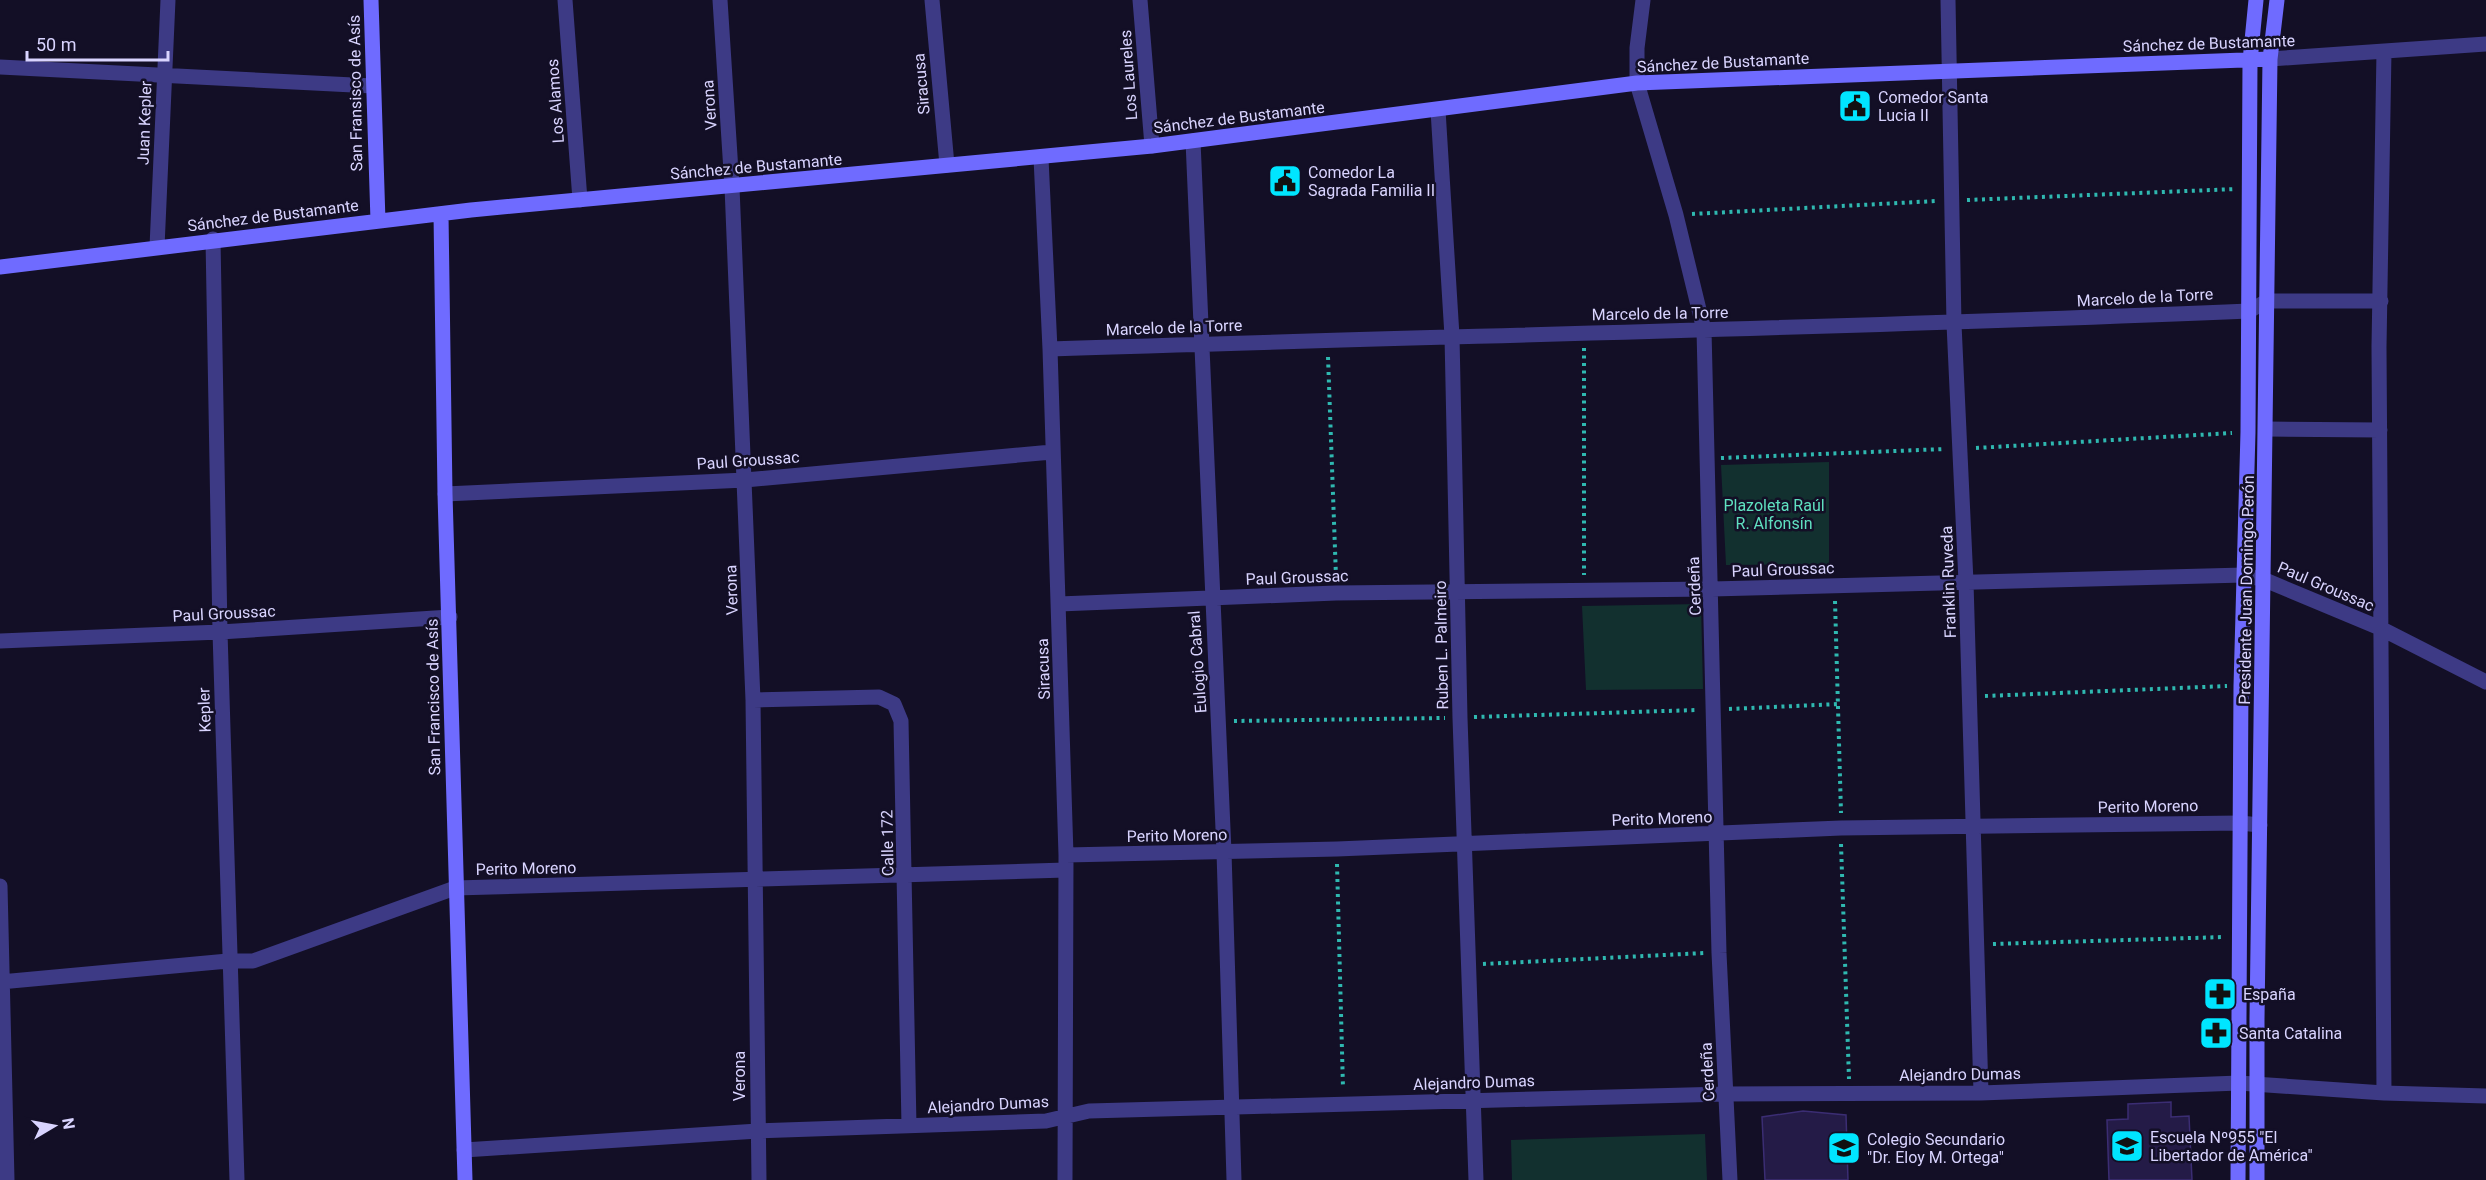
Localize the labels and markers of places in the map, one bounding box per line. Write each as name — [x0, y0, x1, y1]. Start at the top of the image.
public building icon: Comedor Santa Lucia II — [1837, 88, 1873, 124]
place label: Comedor Santa Lucia II — [1878, 88, 1989, 125]
public building icon: Comedor La Sagrada Familia II — [1267, 163, 1303, 199]
place label: Comedor La Sagrada Familia II — [1308, 163, 1435, 200]
pharmacy icon: España — [2202, 976, 2238, 1012]
place label: España — [2243, 985, 2296, 1004]
pharmacy icon: Santa Catalina — [2198, 1015, 2234, 1051]
place label: Santa Catalina — [2239, 1024, 2342, 1043]
school or university icon: Escuela Nº955 "El Libertador de América" — [2109, 1128, 2145, 1164]
place label: Escuela Nº955 "El Libertador de América" — [2150, 1128, 2313, 1165]
school or university icon: Colegio Secundario "Dr. Eloy M. Ortega" — [1826, 1130, 1862, 1166]
place label: Colegio Secundario "Dr. Eloy M. Ortega" — [1867, 1130, 2005, 1167]

